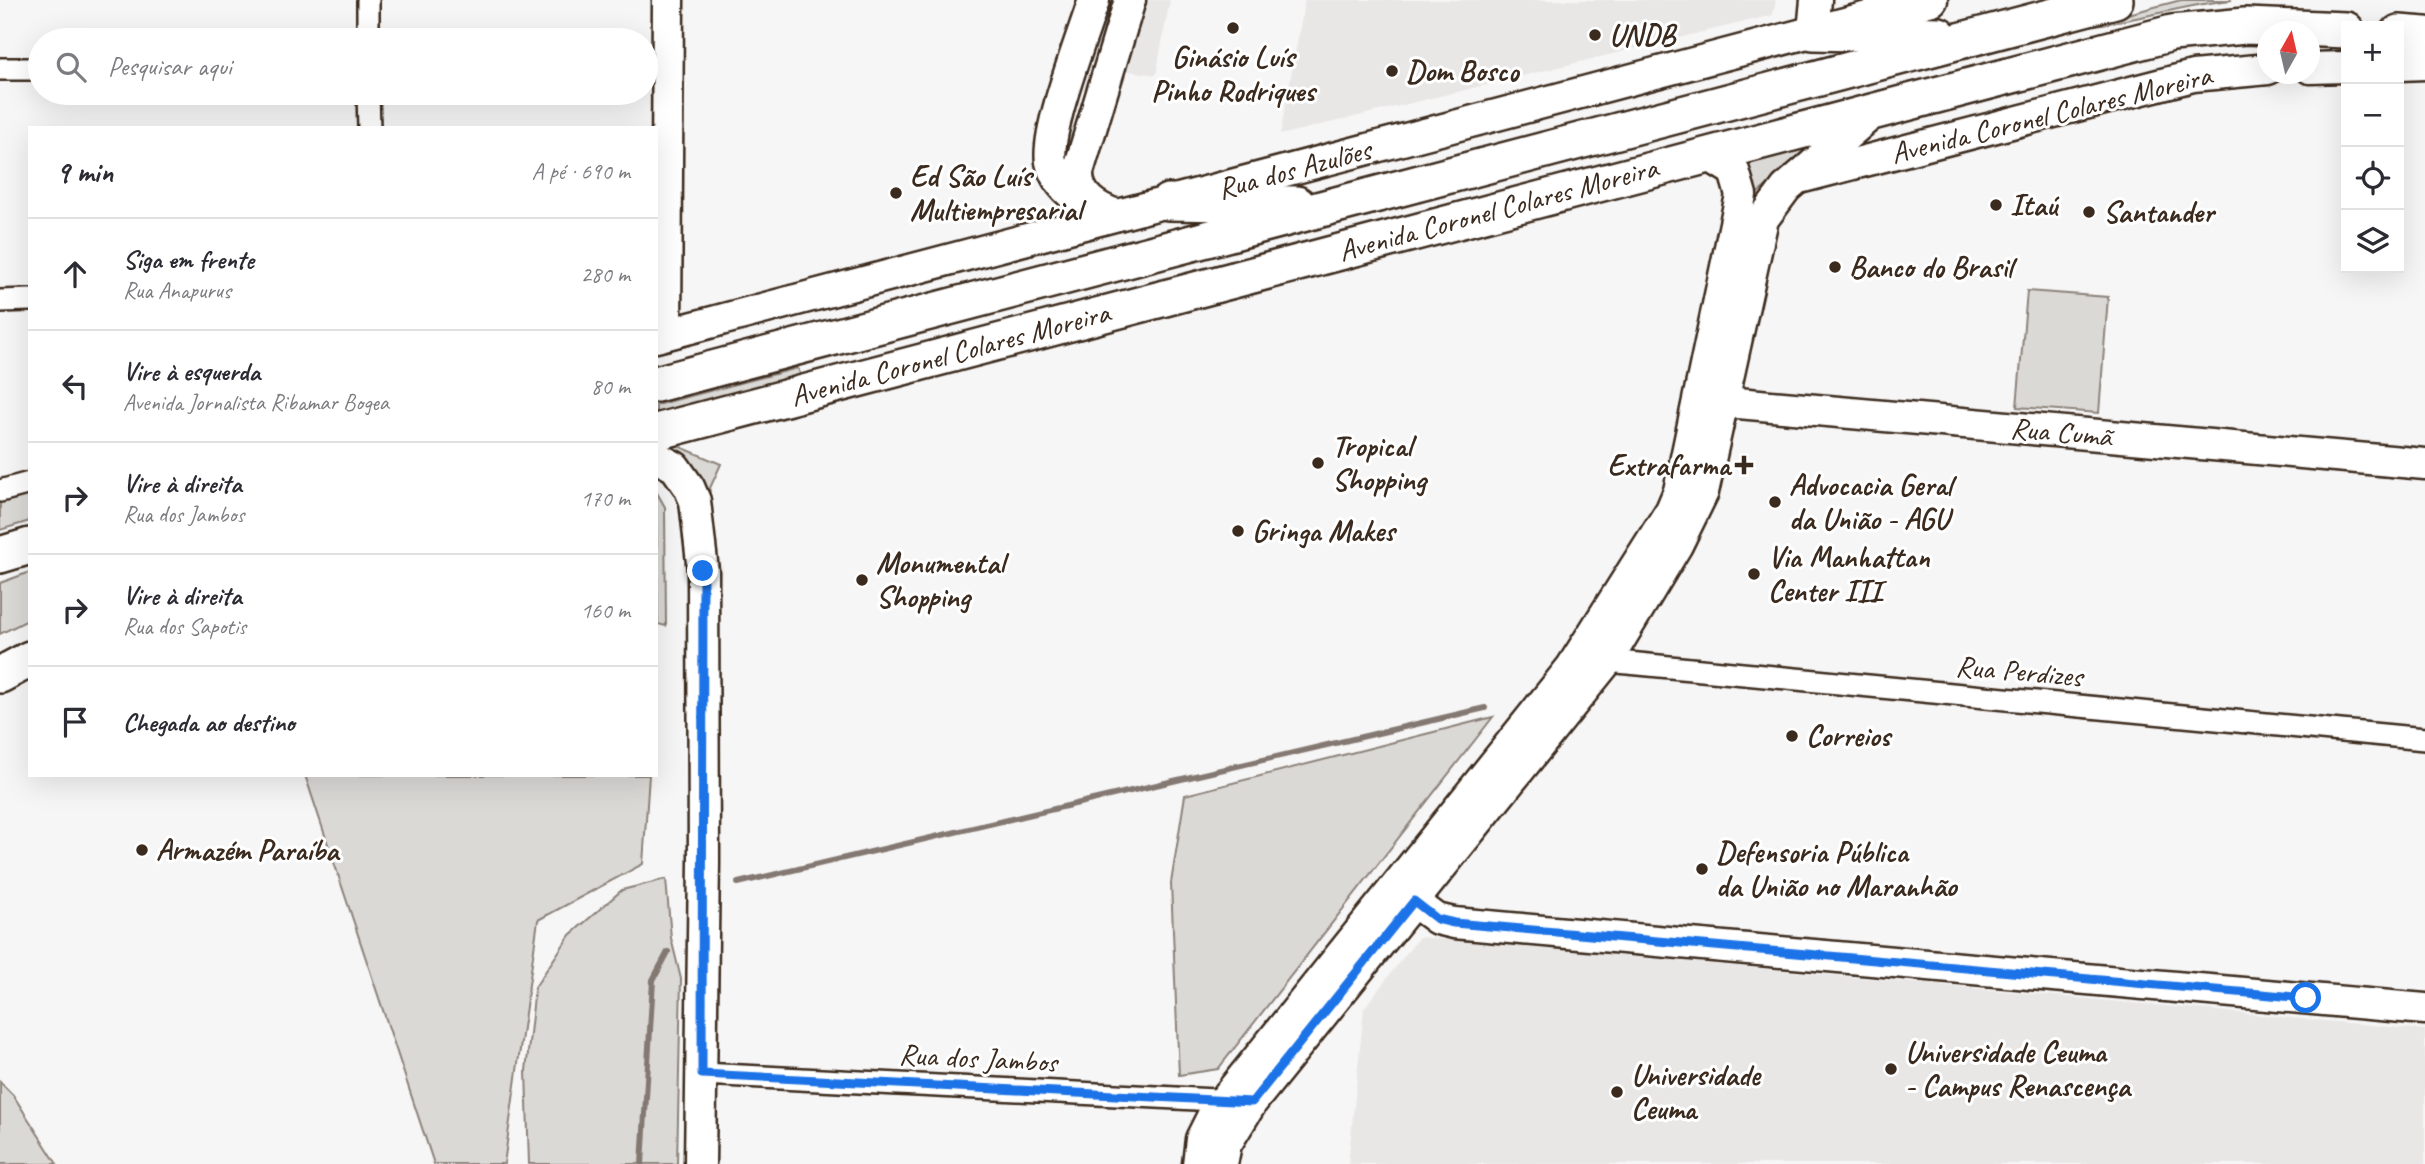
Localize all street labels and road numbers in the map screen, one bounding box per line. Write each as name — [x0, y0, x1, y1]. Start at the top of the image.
street label: Avenida Coronel Colares Moreira — [1887, 55, 2217, 172]
street label: Rua dos Azulões — [1213, 130, 1377, 208]
street label: Avenida Coronel Colares Moreira — [1334, 148, 1664, 270]
street label: Avenida Coronel Colares Moreira — [786, 293, 1116, 415]
street label: Rua Cumã — [2009, 409, 2116, 456]
street label: Rua Perdizes — [1954, 647, 2086, 696]
street label: Rua dos Jambos — [898, 1035, 1061, 1081]

